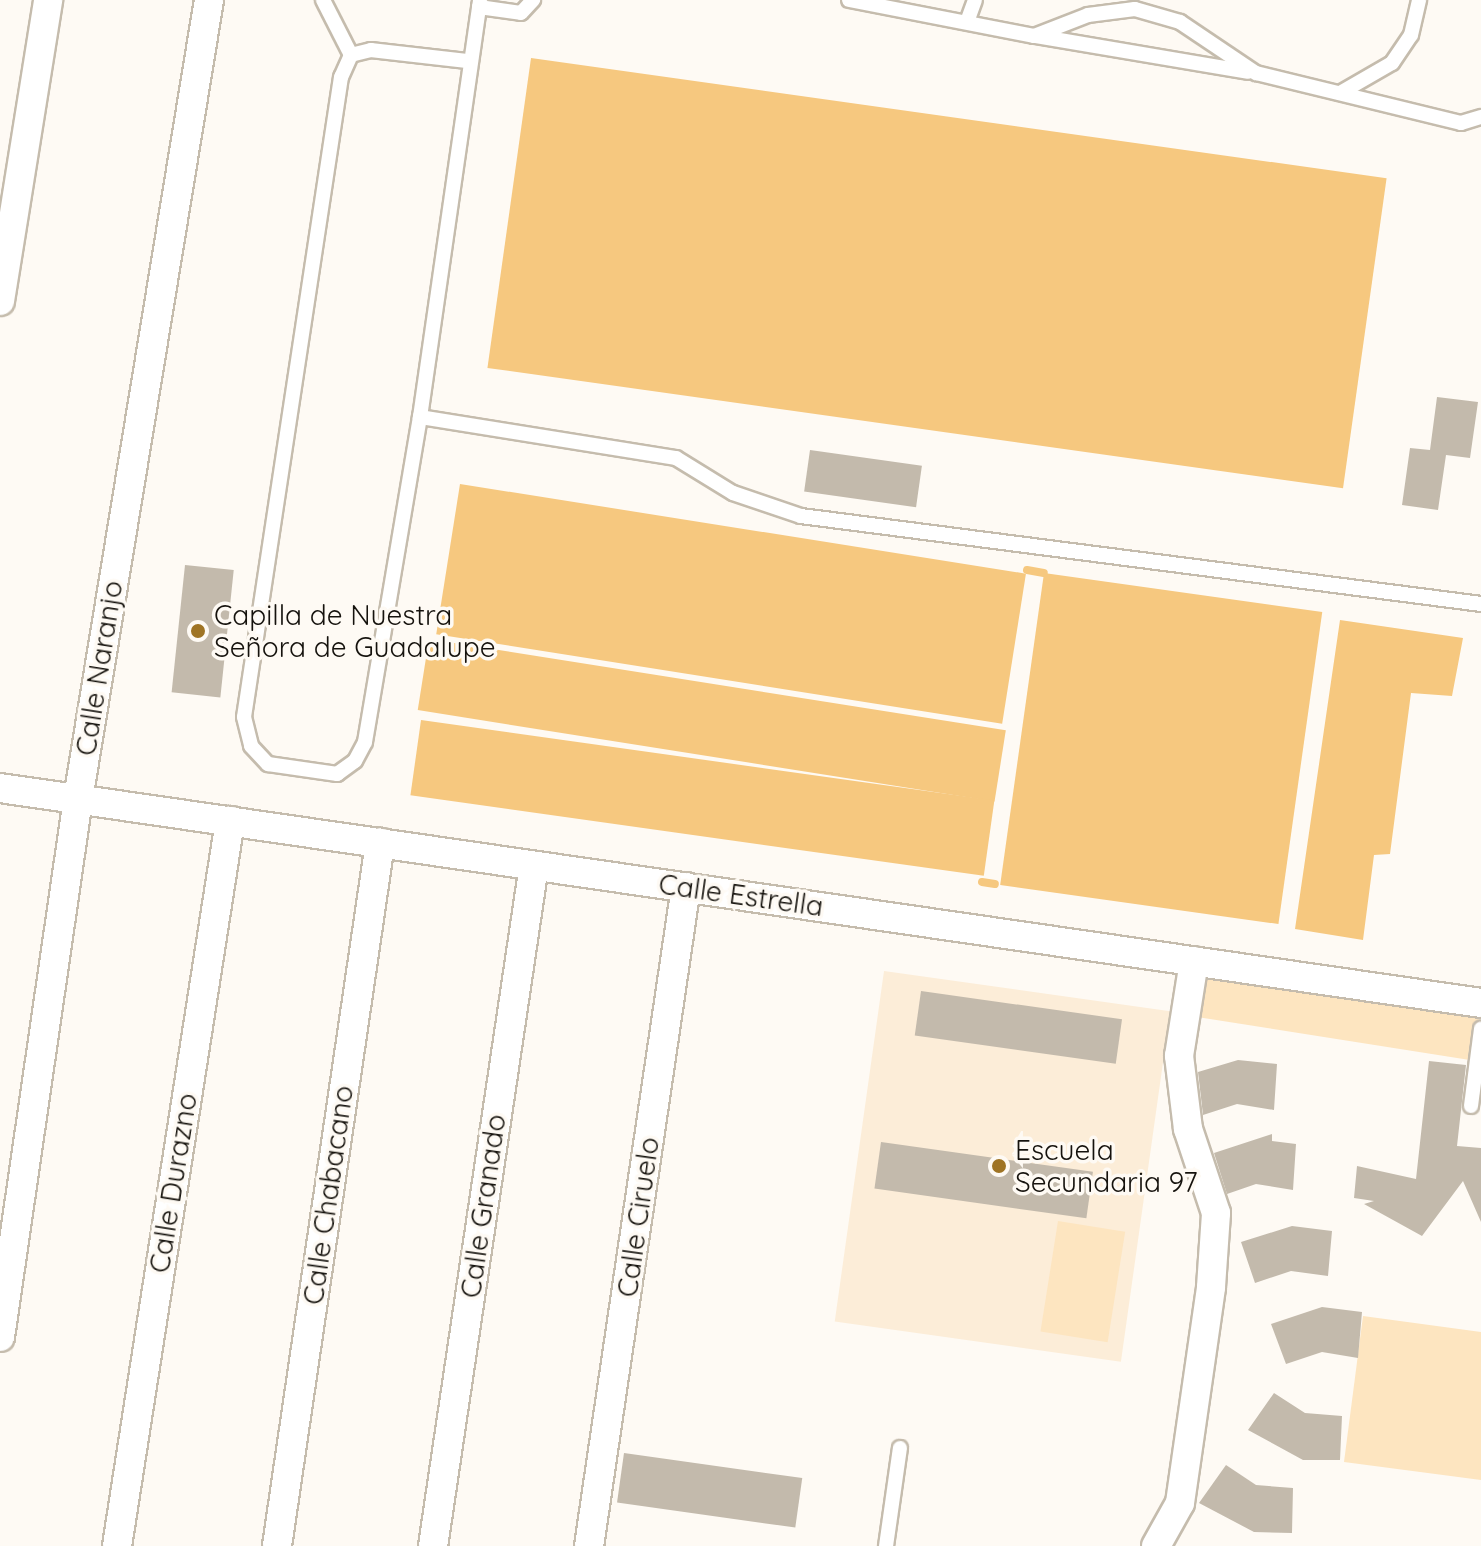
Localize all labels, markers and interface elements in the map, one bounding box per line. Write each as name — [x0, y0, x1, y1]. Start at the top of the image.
street label: Calle Naranjo — [69, 578, 129, 758]
place label: Capilla de Nuestra Señora de Guadalupe — [214, 598, 495, 664]
marker: Capilla de Nuestra Señora de Guadalupe — [189, 622, 207, 640]
street label: Calle Estrella — [657, 867, 825, 923]
street label: Calle Chabacano — [296, 1083, 360, 1307]
street label: Calle Durazno — [142, 1091, 204, 1275]
street label: Calle Granado — [453, 1112, 513, 1300]
place label: Escuela Secundaria 97 — [1015, 1133, 1198, 1199]
street label: Calle Ciruelo — [610, 1135, 666, 1299]
marker: Escuela Secundaria 97 — [990, 1157, 1008, 1175]

